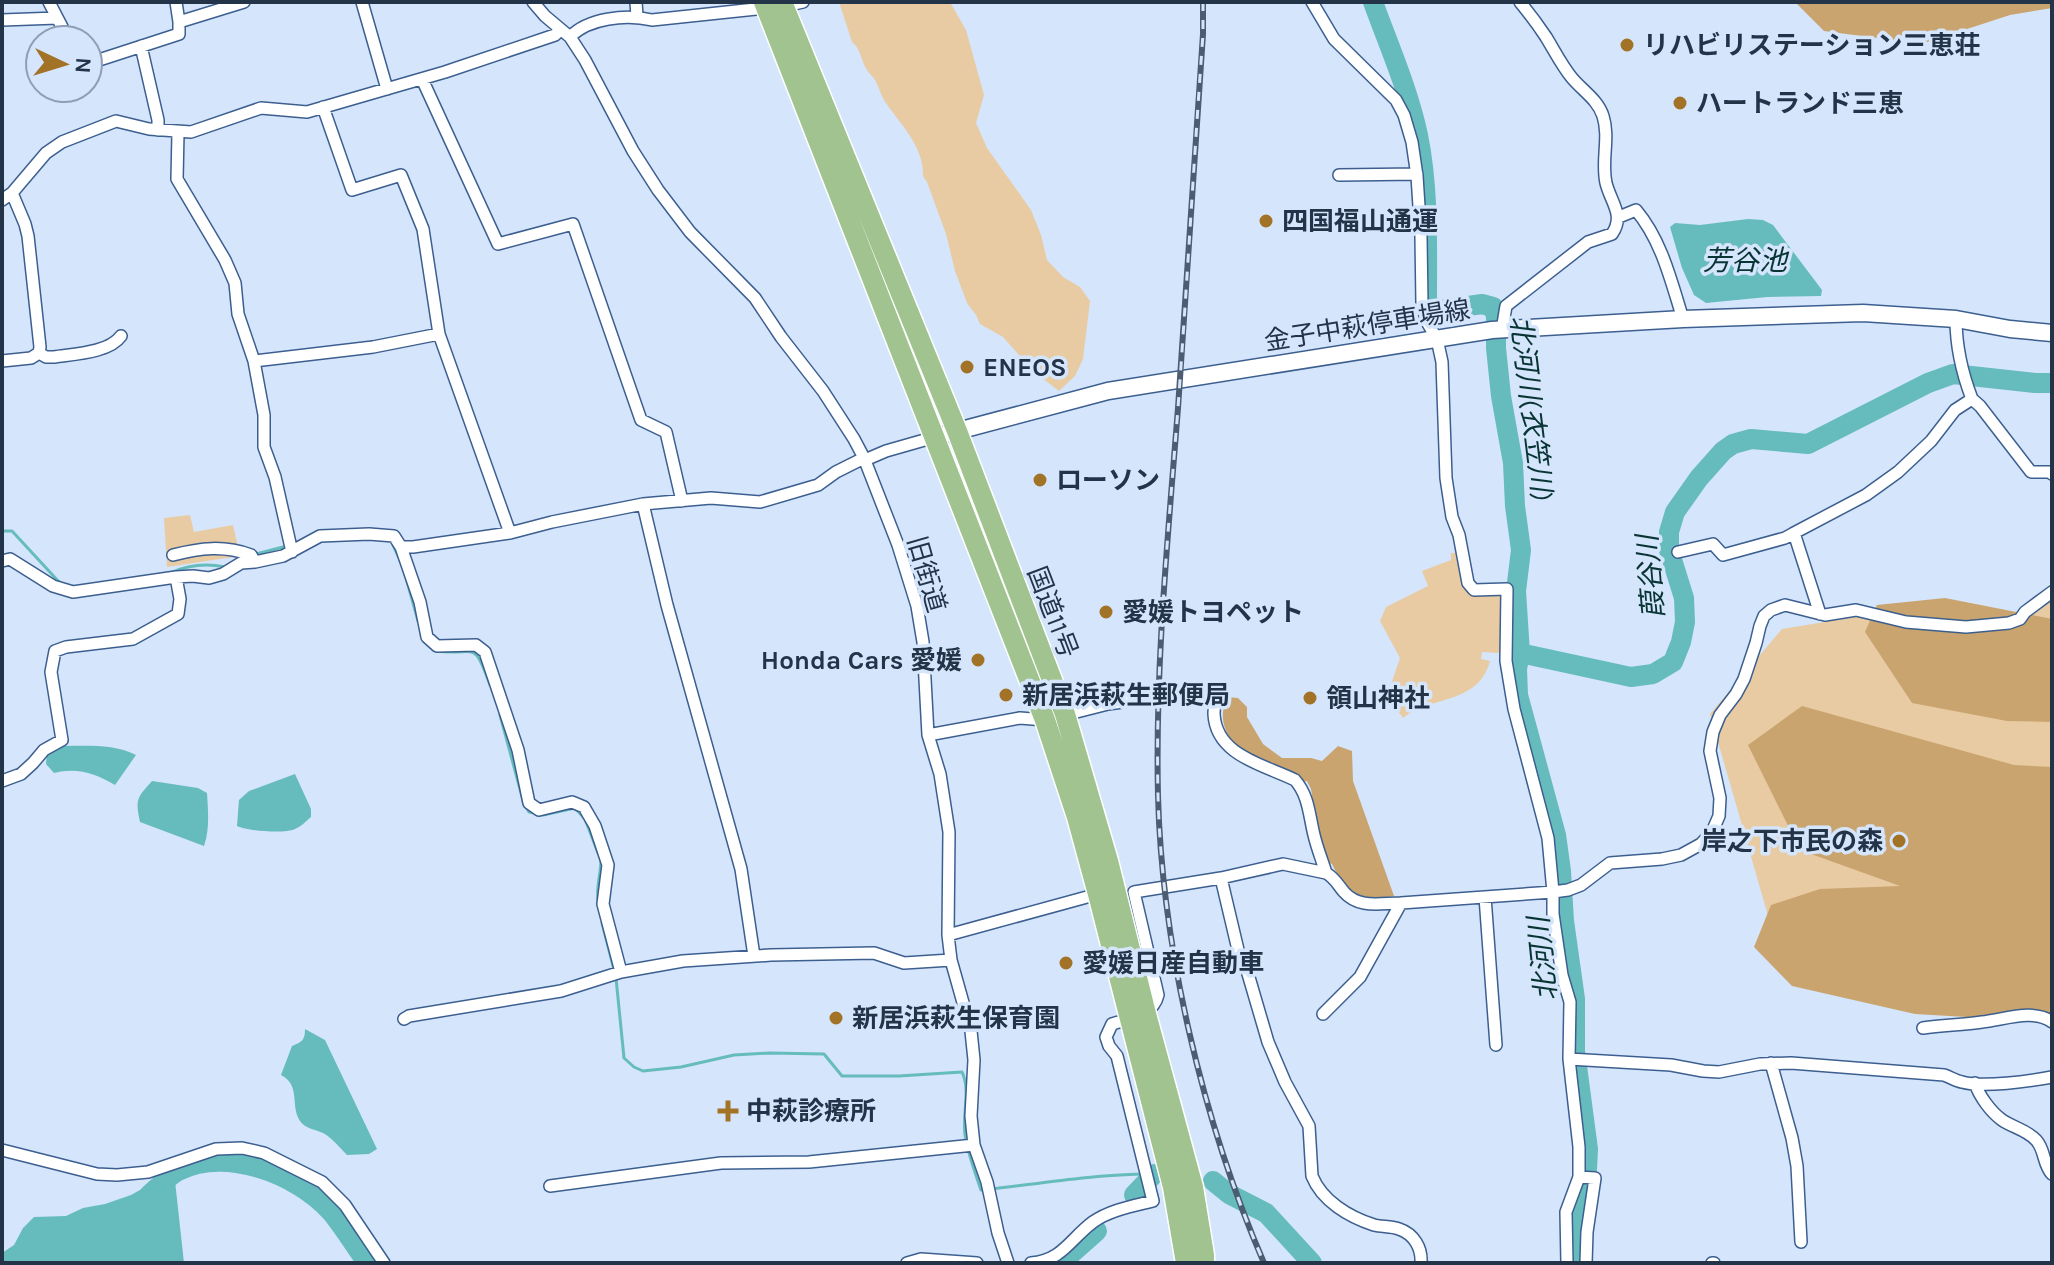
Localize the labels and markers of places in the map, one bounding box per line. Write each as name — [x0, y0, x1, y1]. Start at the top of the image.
place label: リハビリステーション三恵荘 — [1643, 30, 1980, 61]
marker: リハビリステーション三恵荘 — [1618, 36, 1636, 54]
place label: ハートランド三恵 — [1696, 88, 1904, 119]
marker: ハートランド三恵 — [1671, 94, 1689, 112]
place label: 四国福山通運 — [1282, 206, 1438, 237]
marker: 四国福山通運 — [1257, 212, 1275, 230]
place label: ENEOS — [983, 352, 1066, 383]
marker: ENEOS — [958, 358, 976, 376]
place label: ローソン — [1056, 465, 1160, 496]
marker: ローソン — [1031, 471, 1049, 489]
place label: 愛媛トヨペット — [1122, 597, 1304, 628]
marker: 愛媛トヨペット — [1097, 603, 1115, 621]
place label: Honda Cars 愛媛 — [761, 645, 962, 676]
marker: Honda Cars 愛媛 — [969, 651, 987, 669]
place label: 新居浜萩生郵便局 — [1022, 680, 1230, 711]
place label: 領山神社 — [1326, 683, 1430, 714]
marker: 新居浜萩生郵便局 — [997, 686, 1015, 704]
marker: 領山神社 — [1301, 689, 1319, 707]
place label: 岸之下市民の森 — [1701, 826, 1883, 857]
marker: 岸之下市民の森 — [1890, 832, 1908, 850]
place label: 愛媛日産自動車 — [1082, 948, 1264, 979]
marker: 愛媛日産自動車 — [1057, 954, 1075, 972]
place label: 新居浜萩生保育園 — [852, 1003, 1060, 1034]
marker: 新居浜萩生保育園 — [827, 1009, 845, 1027]
place label: 中萩診療所 — [746, 1096, 876, 1127]
marker: 中萩診療所 — [717, 1100, 739, 1122]

